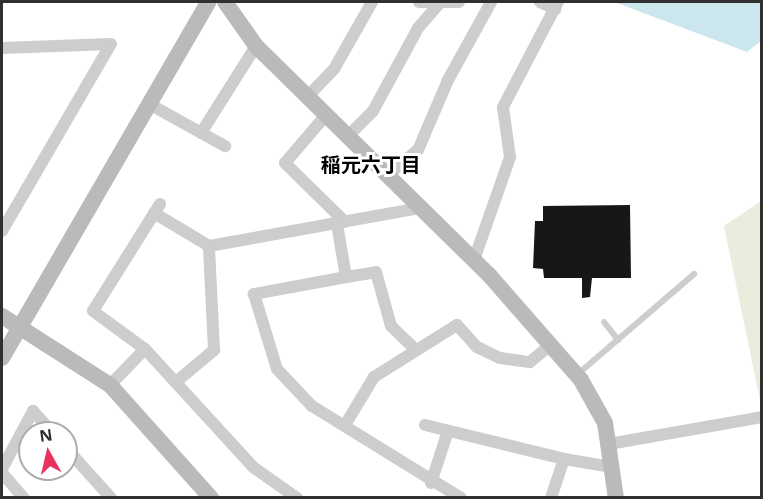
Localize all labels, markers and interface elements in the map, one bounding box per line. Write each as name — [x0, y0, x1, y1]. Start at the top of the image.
district label: 稲元六丁目 — [321, 152, 421, 176]
north arrow — [18, 421, 78, 481]
text: N — [38, 423, 54, 447]

